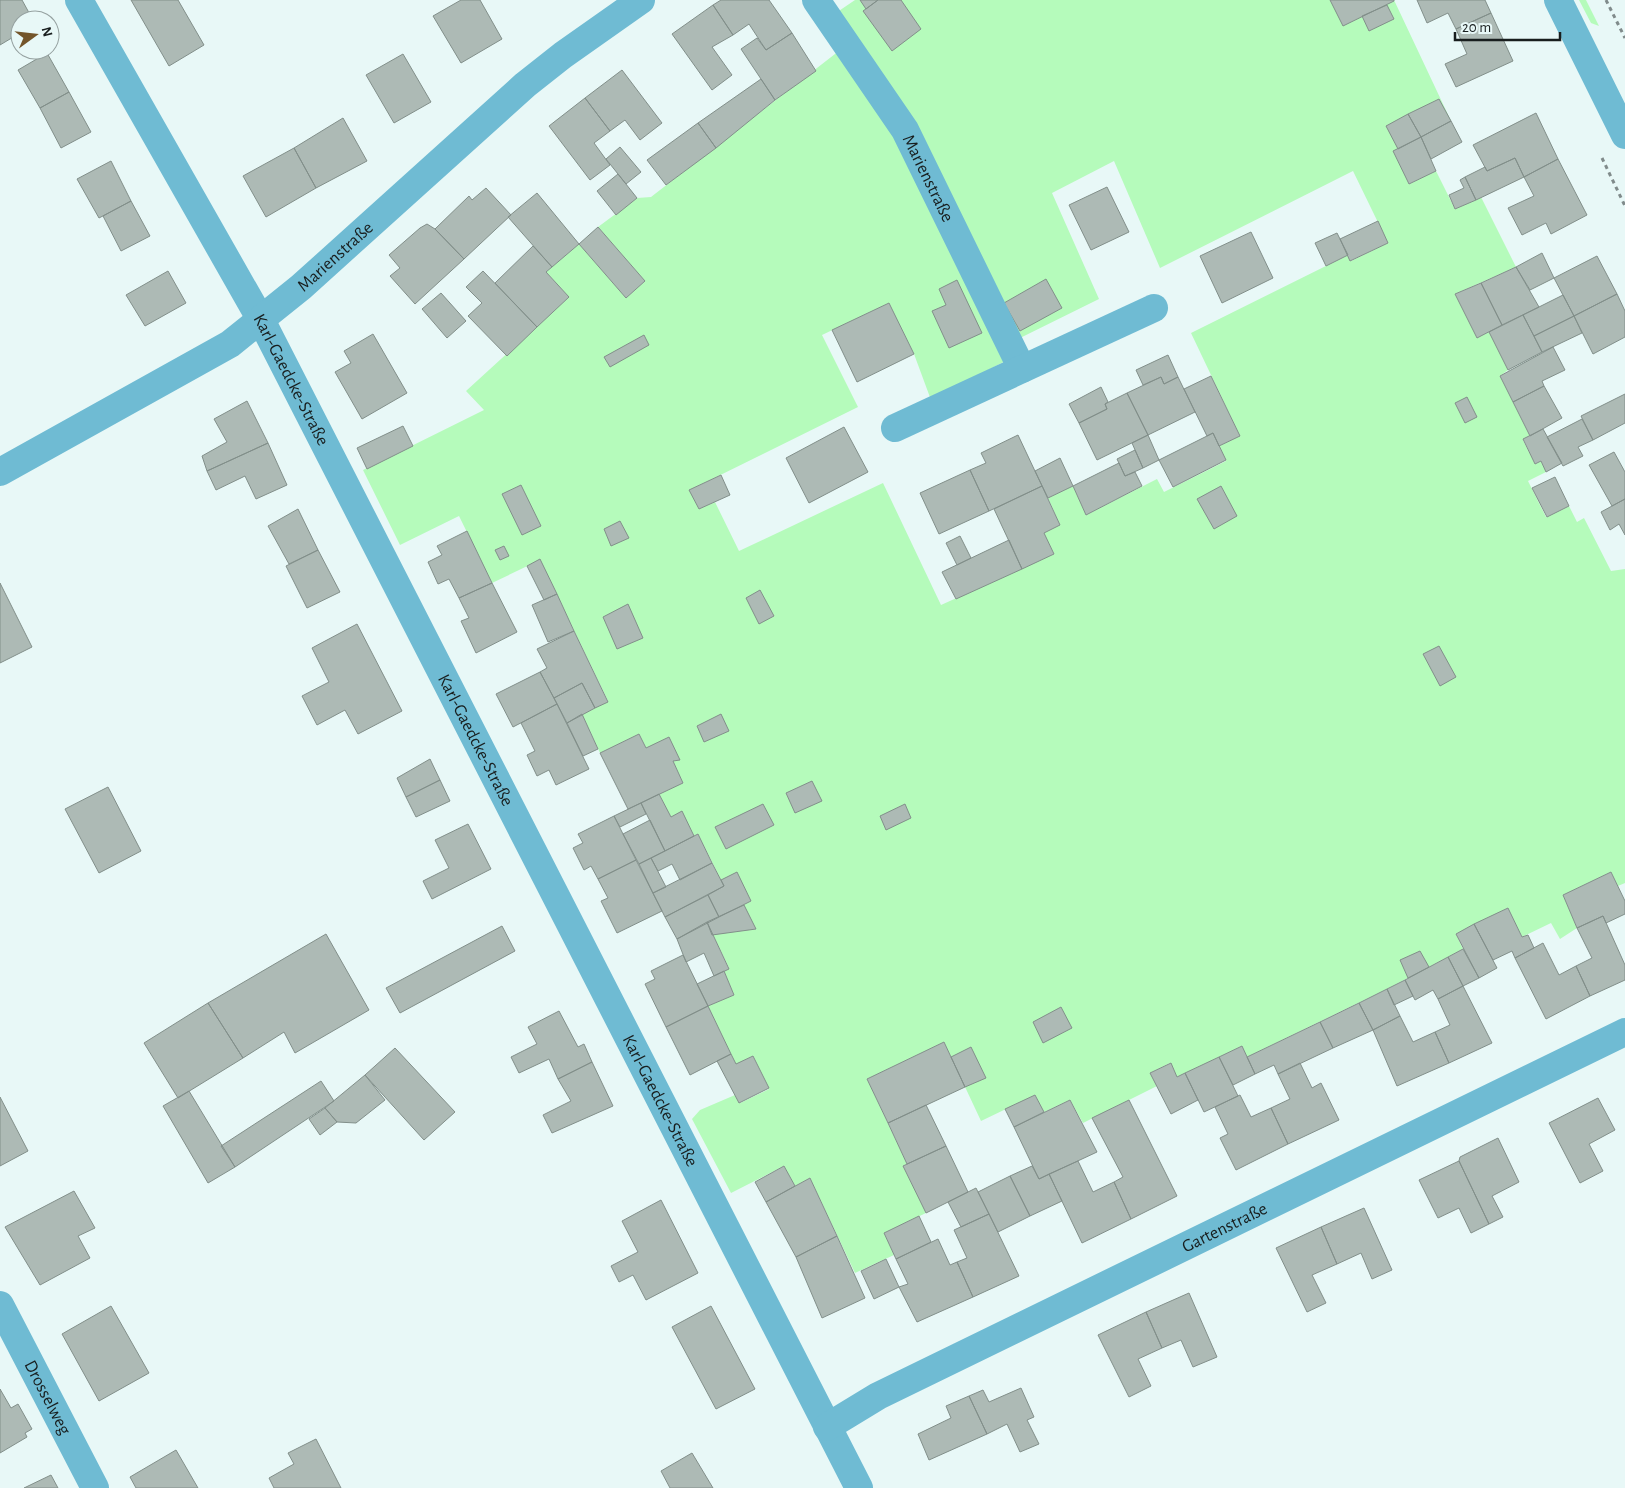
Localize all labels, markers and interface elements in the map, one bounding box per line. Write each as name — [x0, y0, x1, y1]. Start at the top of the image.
north arrow — [10, 10, 60, 60]
scale bar — [1455, 10, 1560, 42]
text: 20 m — [1462, 20, 1491, 35]
text: N — [39, 25, 55, 38]
street label: Marienstraße — [899, 132, 956, 225]
street label: Marienstraße — [294, 219, 377, 295]
street label: Karl-Gaedcke-Straße — [249, 311, 332, 449]
street label: Karl-Gaedcke-Straße — [434, 672, 516, 809]
street label: Karl-Gaedcke-Straße — [619, 1032, 701, 1170]
street label: Gartenstraße — [1179, 1200, 1270, 1256]
street label: Drosselweg — [20, 1358, 74, 1438]

